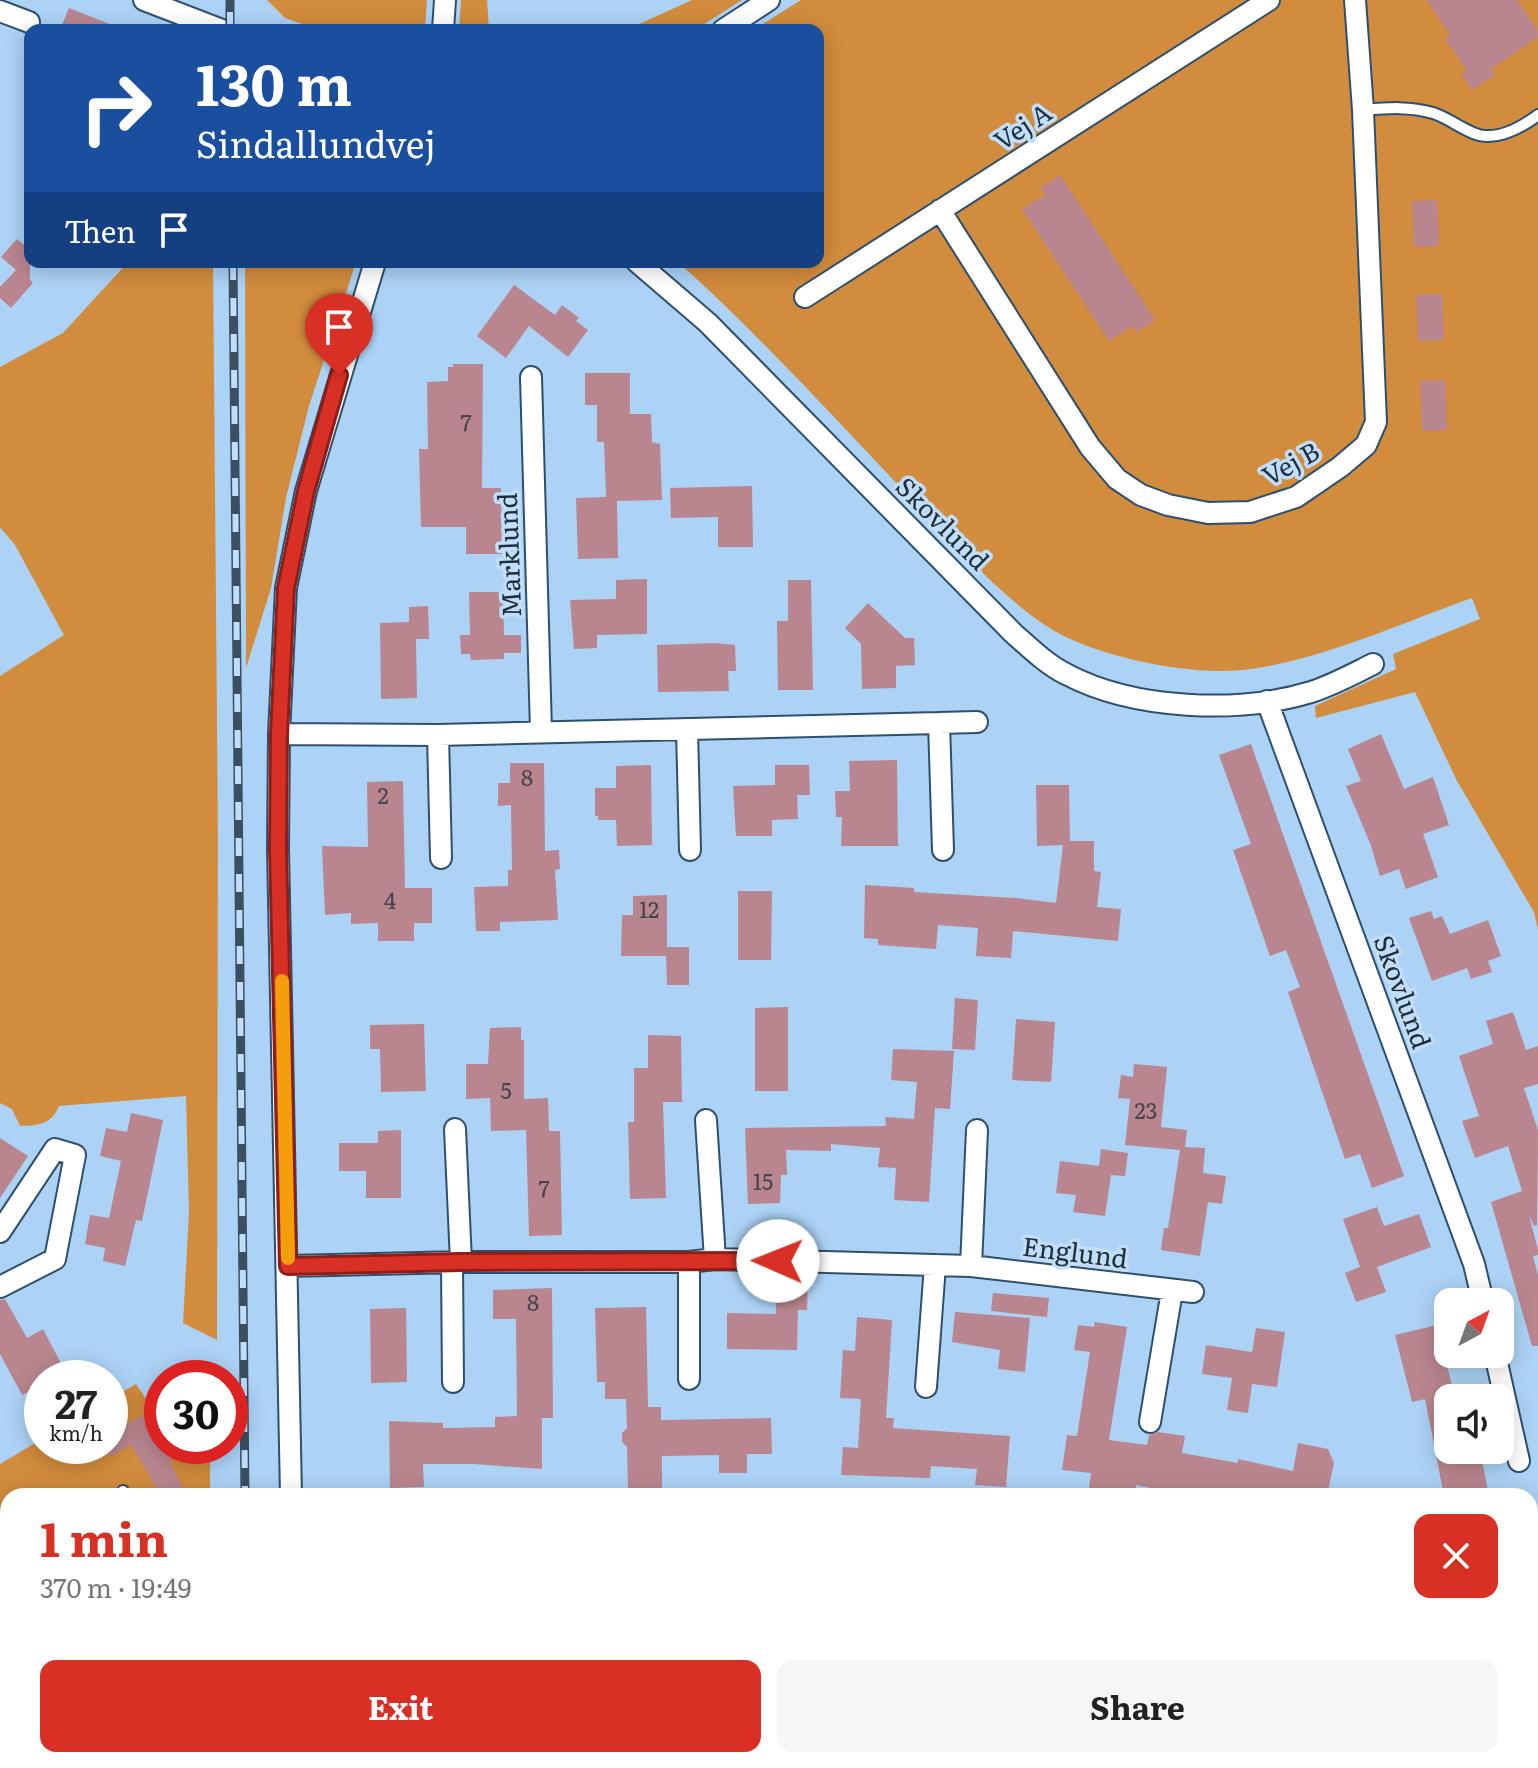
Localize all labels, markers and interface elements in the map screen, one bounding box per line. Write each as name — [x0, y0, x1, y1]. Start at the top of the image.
text: 130 m — [196, 40, 352, 123]
icon: right — [64, 56, 168, 160]
street label: Vej A — [985, 92, 1058, 158]
text: Sindallundvej — [196, 116, 436, 169]
text: Then — [64, 208, 136, 252]
icon: arrive — [152, 208, 196, 252]
pin — [305, 293, 373, 375]
icon: arrive — [317, 305, 361, 349]
house number: 7 — [460, 405, 472, 438]
street label: Vej B — [1254, 430, 1326, 494]
street label: Skovlund — [888, 467, 999, 578]
street label: Marklund — [486, 492, 529, 618]
house number: 8 — [521, 760, 533, 793]
house number: 2 — [377, 778, 389, 811]
house number: 4 — [384, 883, 396, 916]
house number: 12 — [639, 892, 659, 925]
street label: Skovlund — [1366, 929, 1443, 1054]
house number: 5 — [500, 1073, 512, 1106]
house number: 23 — [1134, 1093, 1158, 1126]
house number: 15 — [753, 1164, 773, 1197]
house number: 7 — [538, 1171, 550, 1204]
position arrow — [736, 1219, 820, 1303]
street label: Englund — [1020, 1225, 1130, 1276]
house number: 8 — [527, 1285, 539, 1318]
north arrow — [1434, 1288, 1514, 1368]
map controls — [1434, 1288, 1514, 1464]
speed limit sign: 30 — [144, 1360, 248, 1464]
text: 27 — [55, 1372, 97, 1431]
button: sound — [1434, 1384, 1514, 1464]
text: km/h — [49, 1417, 103, 1447]
text: 1 min — [40, 1501, 168, 1572]
button: close — [1414, 1514, 1498, 1598]
text: 370 m · 19:49 — [40, 1567, 191, 1606]
button: Exit — [40, 1660, 761, 1752]
button: Share — [777, 1660, 1498, 1752]

